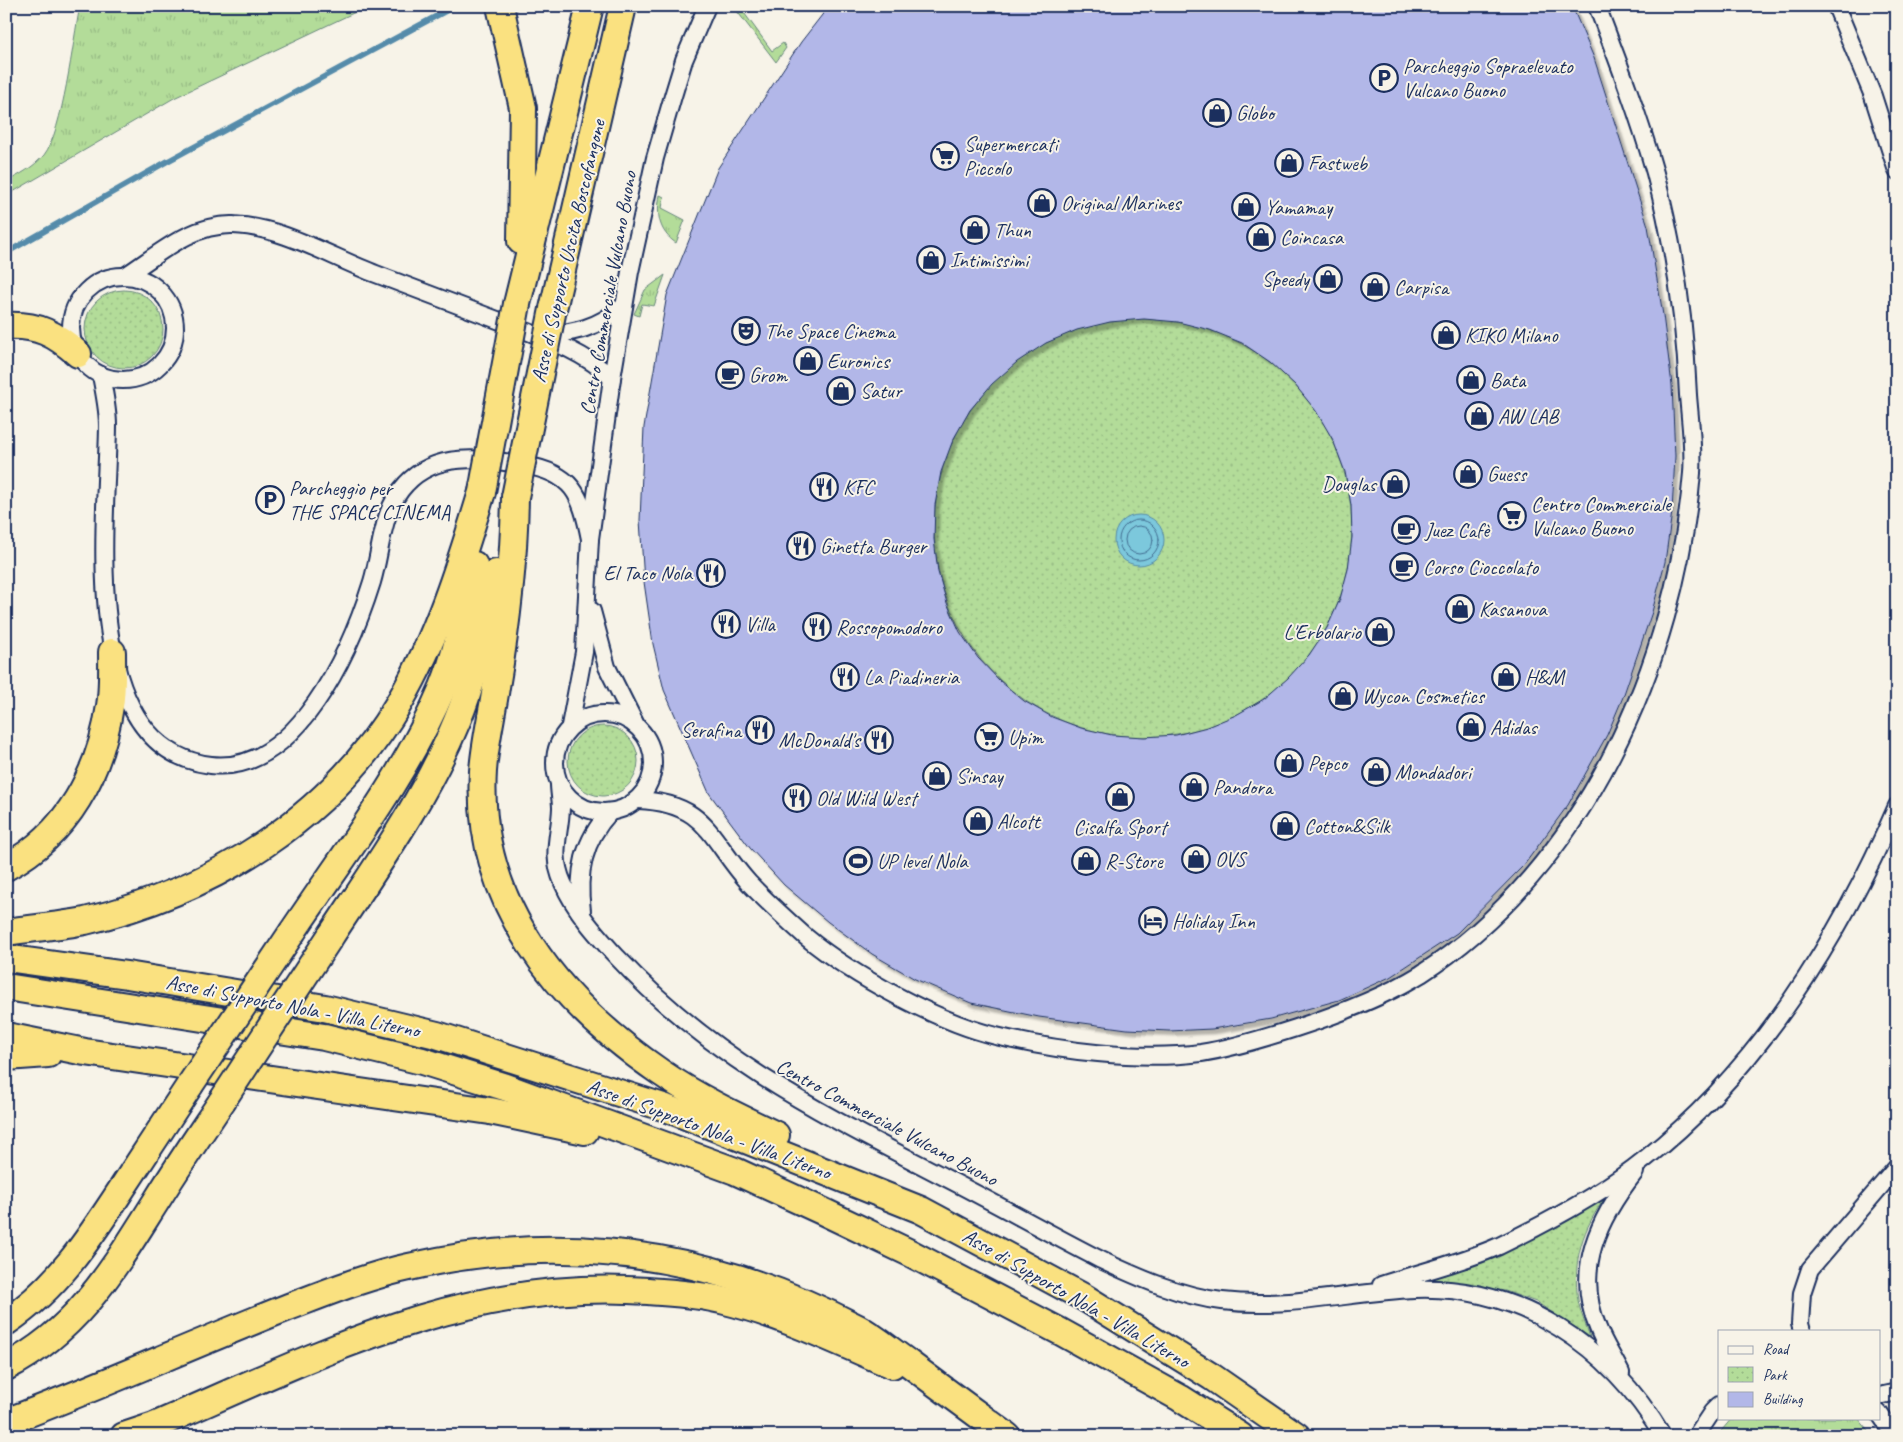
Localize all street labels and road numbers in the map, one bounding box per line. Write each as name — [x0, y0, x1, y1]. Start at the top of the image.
street label: Asse di Supporto Uscita Boscofangone — [525, 116, 611, 385]
street label: Centro Commerciale Vulcano Buono — [574, 168, 643, 417]
street label: Asse di Supporto Nola - Villa Literno — [164, 969, 425, 1044]
street label: Centro Commerciale Vulcano Buono — [772, 1053, 1004, 1192]
street label: Asse di Supporto Nola - Villa Literno — [583, 1073, 837, 1186]
street label: Asse di Supporto Nola - Villa Literno — [958, 1222, 1196, 1375]

